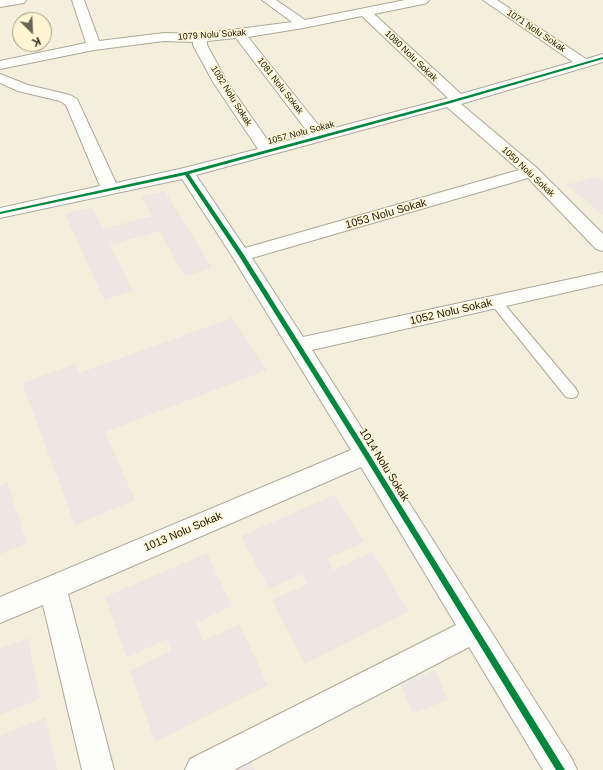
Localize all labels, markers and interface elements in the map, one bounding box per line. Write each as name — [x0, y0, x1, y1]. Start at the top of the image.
street label: 1071 Nolu Sokak — [505, 7, 567, 55]
north arrow — [12, 12, 52, 52]
street label: 1079 Nolu Sokak — [177, 27, 247, 43]
street label: 1080 Nolu Sokak — [383, 28, 439, 84]
text: K — [30, 35, 43, 49]
street label: 1081 Nolu Sokak — [255, 56, 305, 116]
street label: 1082 Nolu Sokak — [208, 64, 254, 128]
street label: 1057 Nolu Sokak — [266, 119, 336, 147]
street label: 1050 Nolu Sokak — [499, 145, 557, 199]
street label: 1053 Nolu Sokak — [344, 196, 428, 232]
street label: 1052 Nolu Sokak — [409, 296, 493, 328]
street label: 1014 Nolu Sokak — [356, 426, 412, 504]
street label: 1013 Nolu Sokak — [142, 510, 224, 554]

